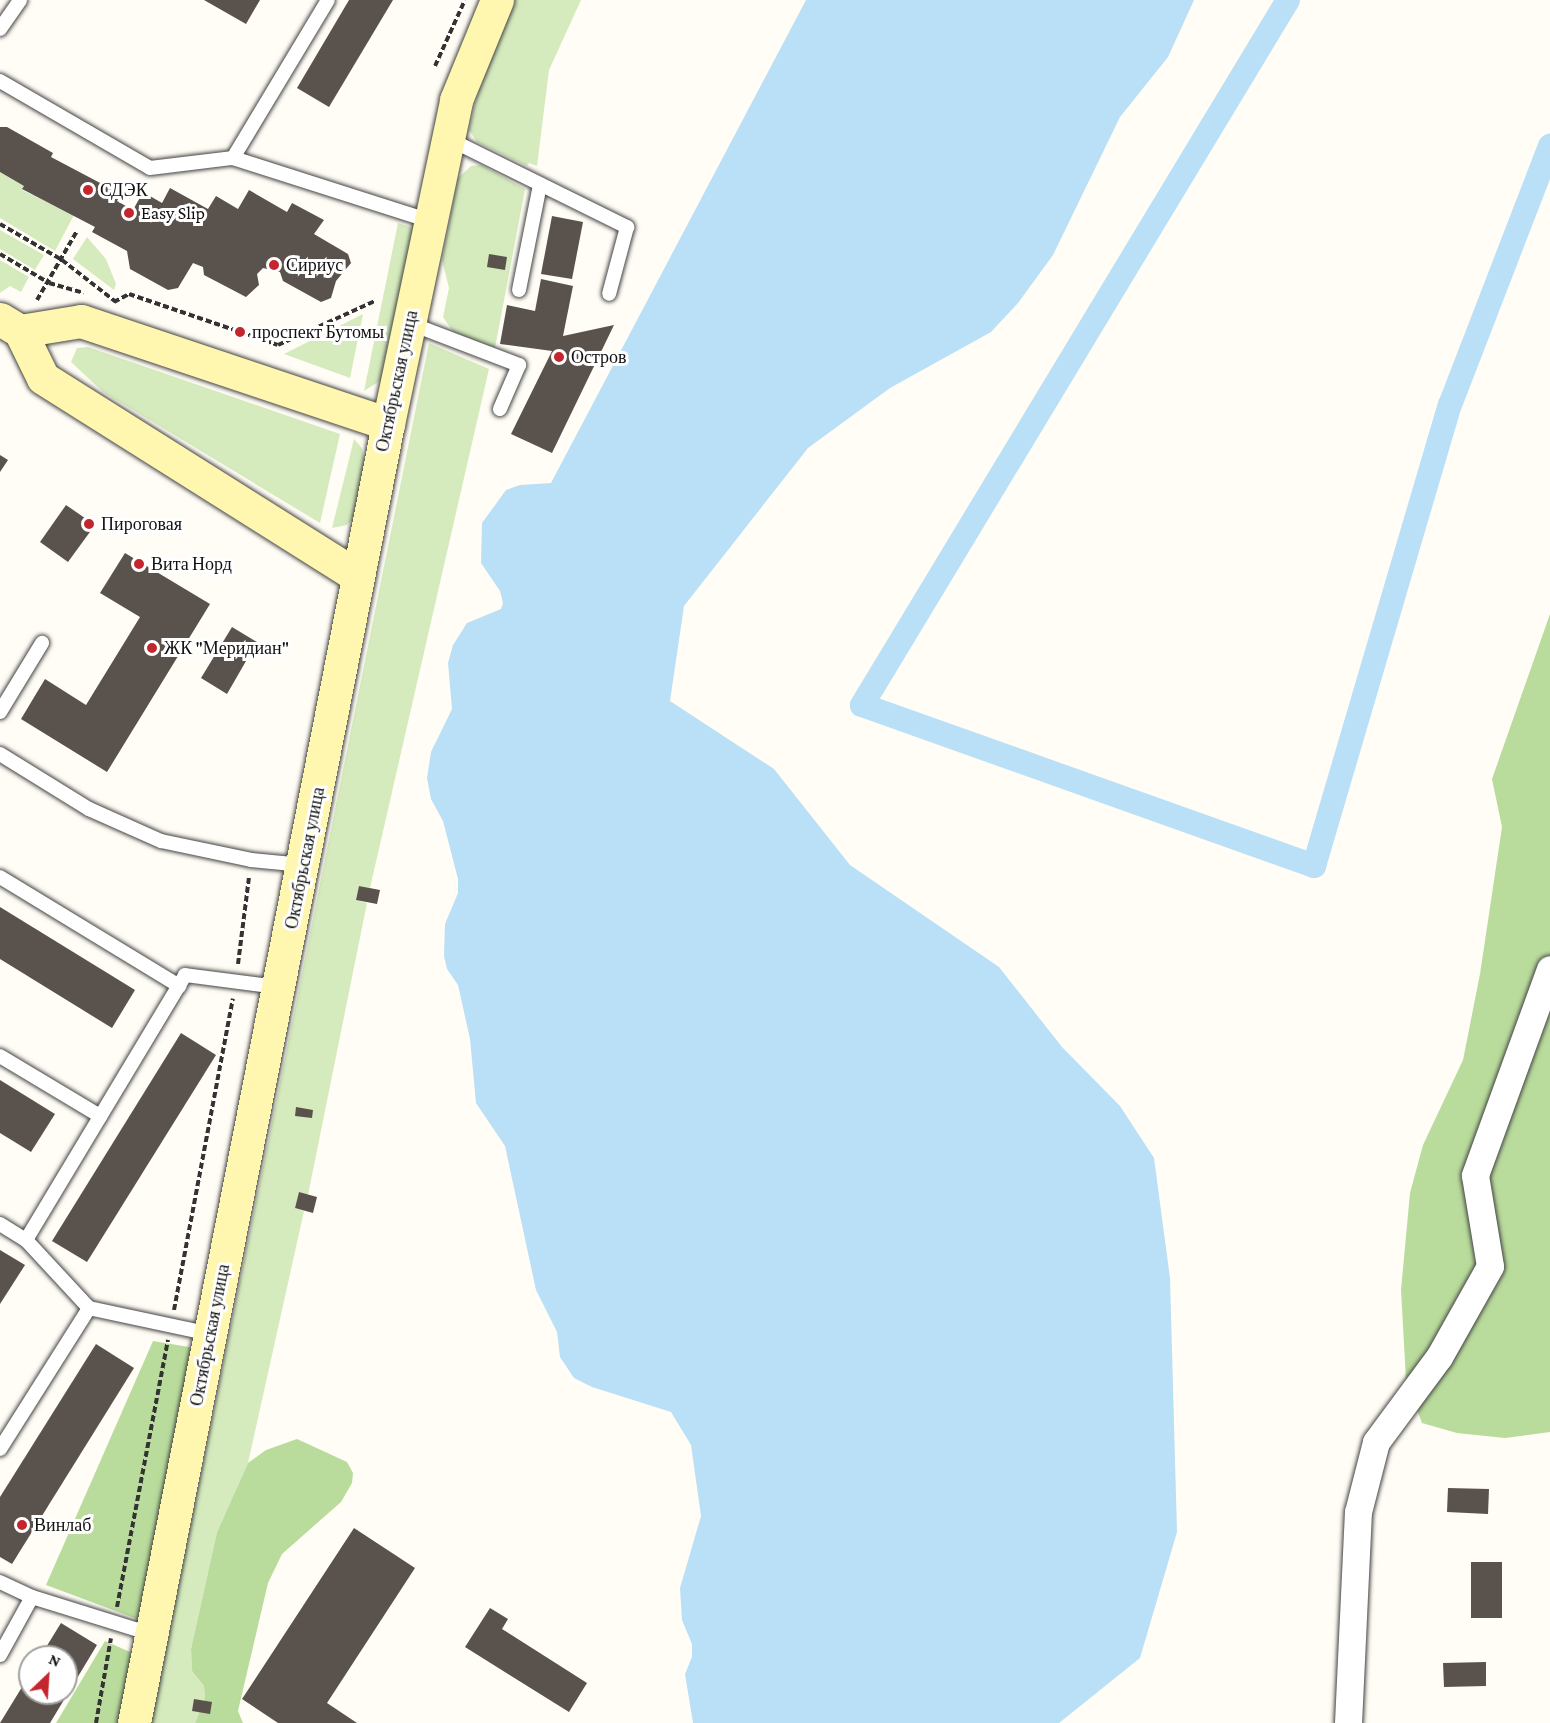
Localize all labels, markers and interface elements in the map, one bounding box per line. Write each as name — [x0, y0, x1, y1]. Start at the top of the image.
place label: СДЭК — [100, 179, 148, 201]
marker: СДЭК — [81, 183, 95, 197]
place label: Easy Slip — [141, 202, 205, 224]
marker: Easy Slip — [122, 206, 136, 220]
place label: Сириус — [286, 254, 343, 276]
marker: Сириус — [267, 258, 281, 272]
street label: Октябрьская улица — [371, 308, 423, 454]
place label: проспект Бутомы — [252, 321, 384, 343]
marker: проспект Бутомы — [233, 325, 247, 339]
place label: Остров — [571, 346, 627, 368]
marker: Остров — [552, 350, 566, 364]
place label: Пироговая — [101, 513, 182, 535]
marker: Пироговая — [82, 517, 96, 531]
place label: Вита Норд — [151, 553, 232, 575]
marker: Вита Норд — [132, 557, 146, 571]
place label: ЖК "Меридиан" — [164, 637, 289, 659]
marker: ЖК "Меридиан" — [145, 641, 159, 655]
street label: Октябрьская улица — [281, 785, 329, 931]
street label: Октябрьская улица — [186, 1262, 234, 1408]
place label: Винлаб — [34, 1514, 91, 1536]
marker: Винлаб — [15, 1518, 29, 1532]
north arrow — [18, 1645, 78, 1705]
text: N — [46, 1650, 64, 1670]

